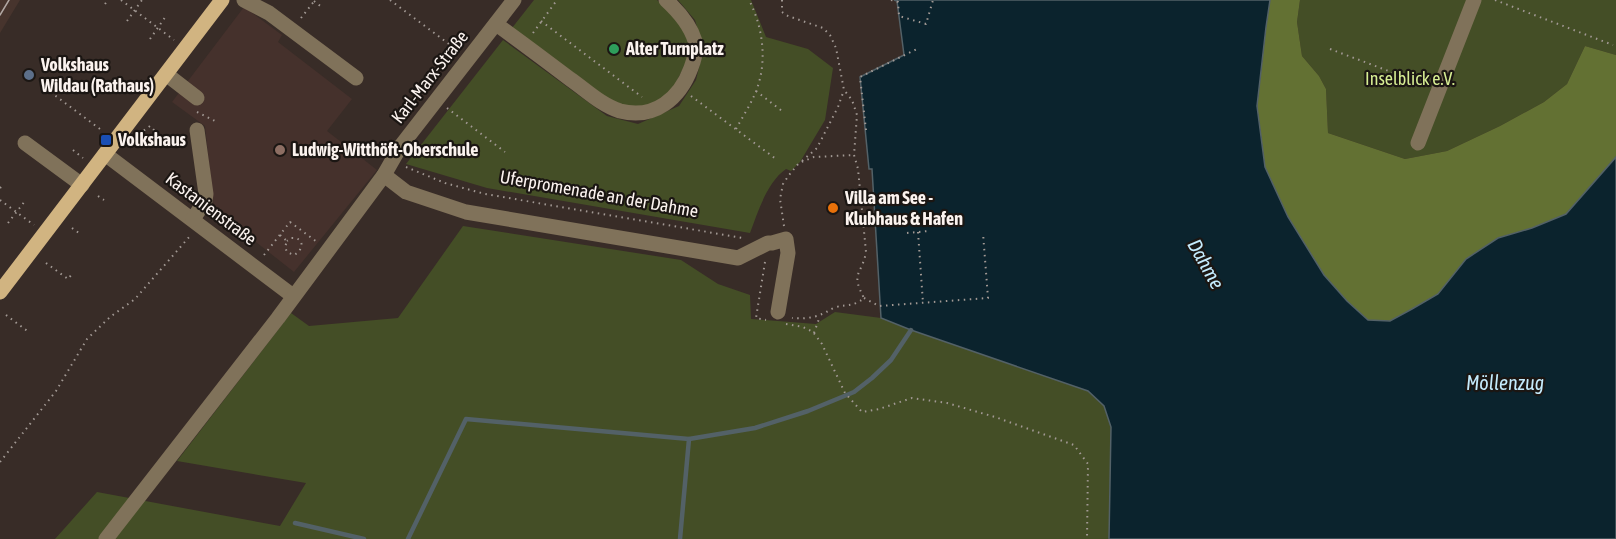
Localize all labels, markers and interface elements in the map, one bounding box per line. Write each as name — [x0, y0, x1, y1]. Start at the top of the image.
street label: Karl-Marx-Straße — [387, 26, 472, 127]
place label: Alter Turnplatz — [625, 38, 724, 59]
marker: Alter Turnplatz — [607, 42, 621, 56]
place label: Volkshaus Wildau (Rathaus) — [40, 54, 154, 96]
marker: Volkshaus Wildau (Rathaus) — [22, 68, 36, 82]
park label: Inselblick e.V. — [1365, 68, 1455, 89]
place label: Volkshaus — [117, 129, 187, 150]
marker: Volkshaus — [99, 133, 113, 147]
place label: Ludwig-Witthöft-Oberschule — [292, 139, 478, 160]
marker: Ludwig-Witthöft-Oberschule — [273, 143, 287, 157]
street label: Uferpromenade an der Dahme — [498, 166, 700, 221]
street label: Kastanienstraße — [162, 168, 261, 249]
place label: Villa am See - Klubhaus & Hafen — [844, 187, 963, 229]
marker: Villa am See - Klubhaus & Hafen — [826, 201, 840, 215]
water label: Dahme — [1183, 235, 1230, 293]
water label: Möllenzug — [1466, 371, 1544, 394]

